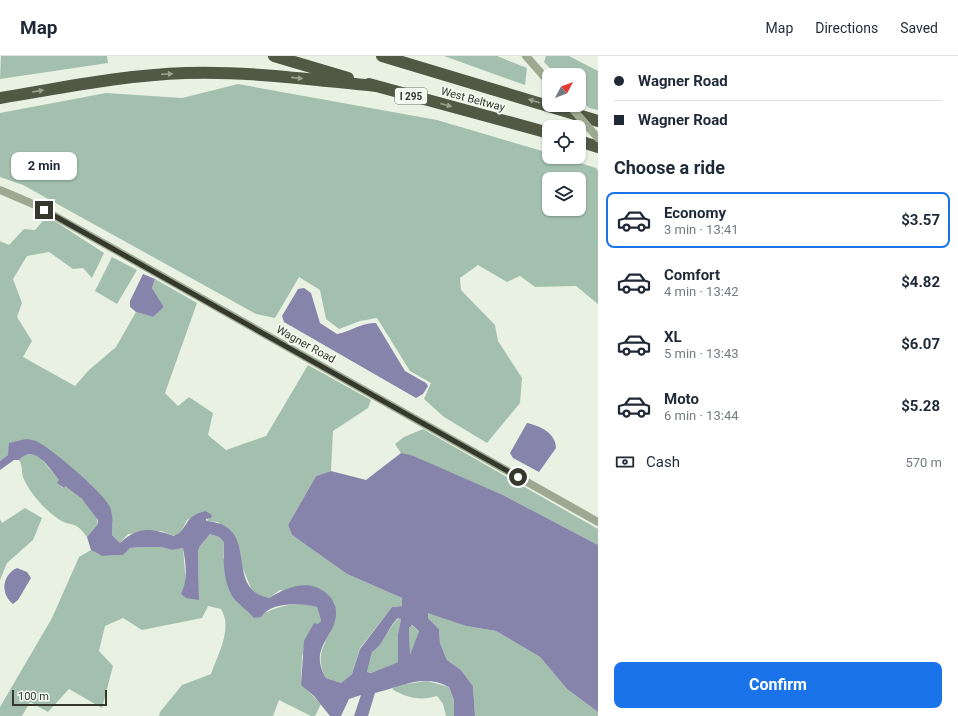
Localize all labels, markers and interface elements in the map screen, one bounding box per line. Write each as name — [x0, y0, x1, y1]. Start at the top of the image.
text: Map — [20, 16, 58, 39]
text: Map — [766, 20, 793, 36]
text: Directions — [815, 20, 878, 36]
text: Saved — [900, 20, 938, 36]
north arrow — [542, 68, 586, 112]
map controls — [542, 68, 586, 216]
one-way arrow — [161, 71, 173, 78]
text: Wagner Road — [638, 72, 728, 90]
one-way arrow — [291, 75, 303, 82]
street label: West Beltway — [439, 85, 507, 114]
one-way arrow — [32, 88, 45, 94]
road number: I 295 — [395, 88, 427, 104]
one-way arrow — [528, 98, 540, 104]
one-way arrow — [440, 103, 453, 109]
text: Wagner Road — [638, 111, 728, 129]
button: locate — [542, 120, 586, 164]
callout: 2 min — [11, 152, 77, 180]
text: Choose a ride — [614, 157, 725, 178]
text: 2 min — [28, 158, 60, 173]
button: layers — [542, 172, 586, 216]
route end — [35, 201, 53, 219]
icon: car — [616, 202, 652, 238]
text: Economy — [664, 204, 726, 222]
text: $3.57 — [901, 211, 940, 229]
text: 3 min · 13:41 — [664, 222, 739, 237]
icon: car — [616, 264, 652, 300]
text: Comfort — [664, 266, 720, 284]
text: $4.82 — [901, 273, 940, 291]
text: 4 min · 13:42 — [664, 284, 739, 299]
street label: Wagner Road — [274, 323, 337, 366]
icon: car — [616, 326, 652, 362]
text: XL — [664, 328, 682, 346]
text: $6.07 — [901, 335, 940, 353]
text: 5 min · 13:43 — [664, 346, 739, 361]
icon: car — [616, 388, 652, 424]
text: Moto — [664, 390, 699, 408]
text: $5.28 — [901, 397, 940, 415]
text: 6 min · 13:44 — [664, 408, 739, 423]
icon: cash — [614, 451, 636, 473]
text: Cash — [646, 453, 680, 471]
text: 570 m — [905, 455, 942, 470]
route start — [509, 468, 527, 486]
button: Confirm — [614, 662, 942, 708]
scale bar — [12, 688, 107, 707]
text: 100 m — [18, 690, 49, 703]

